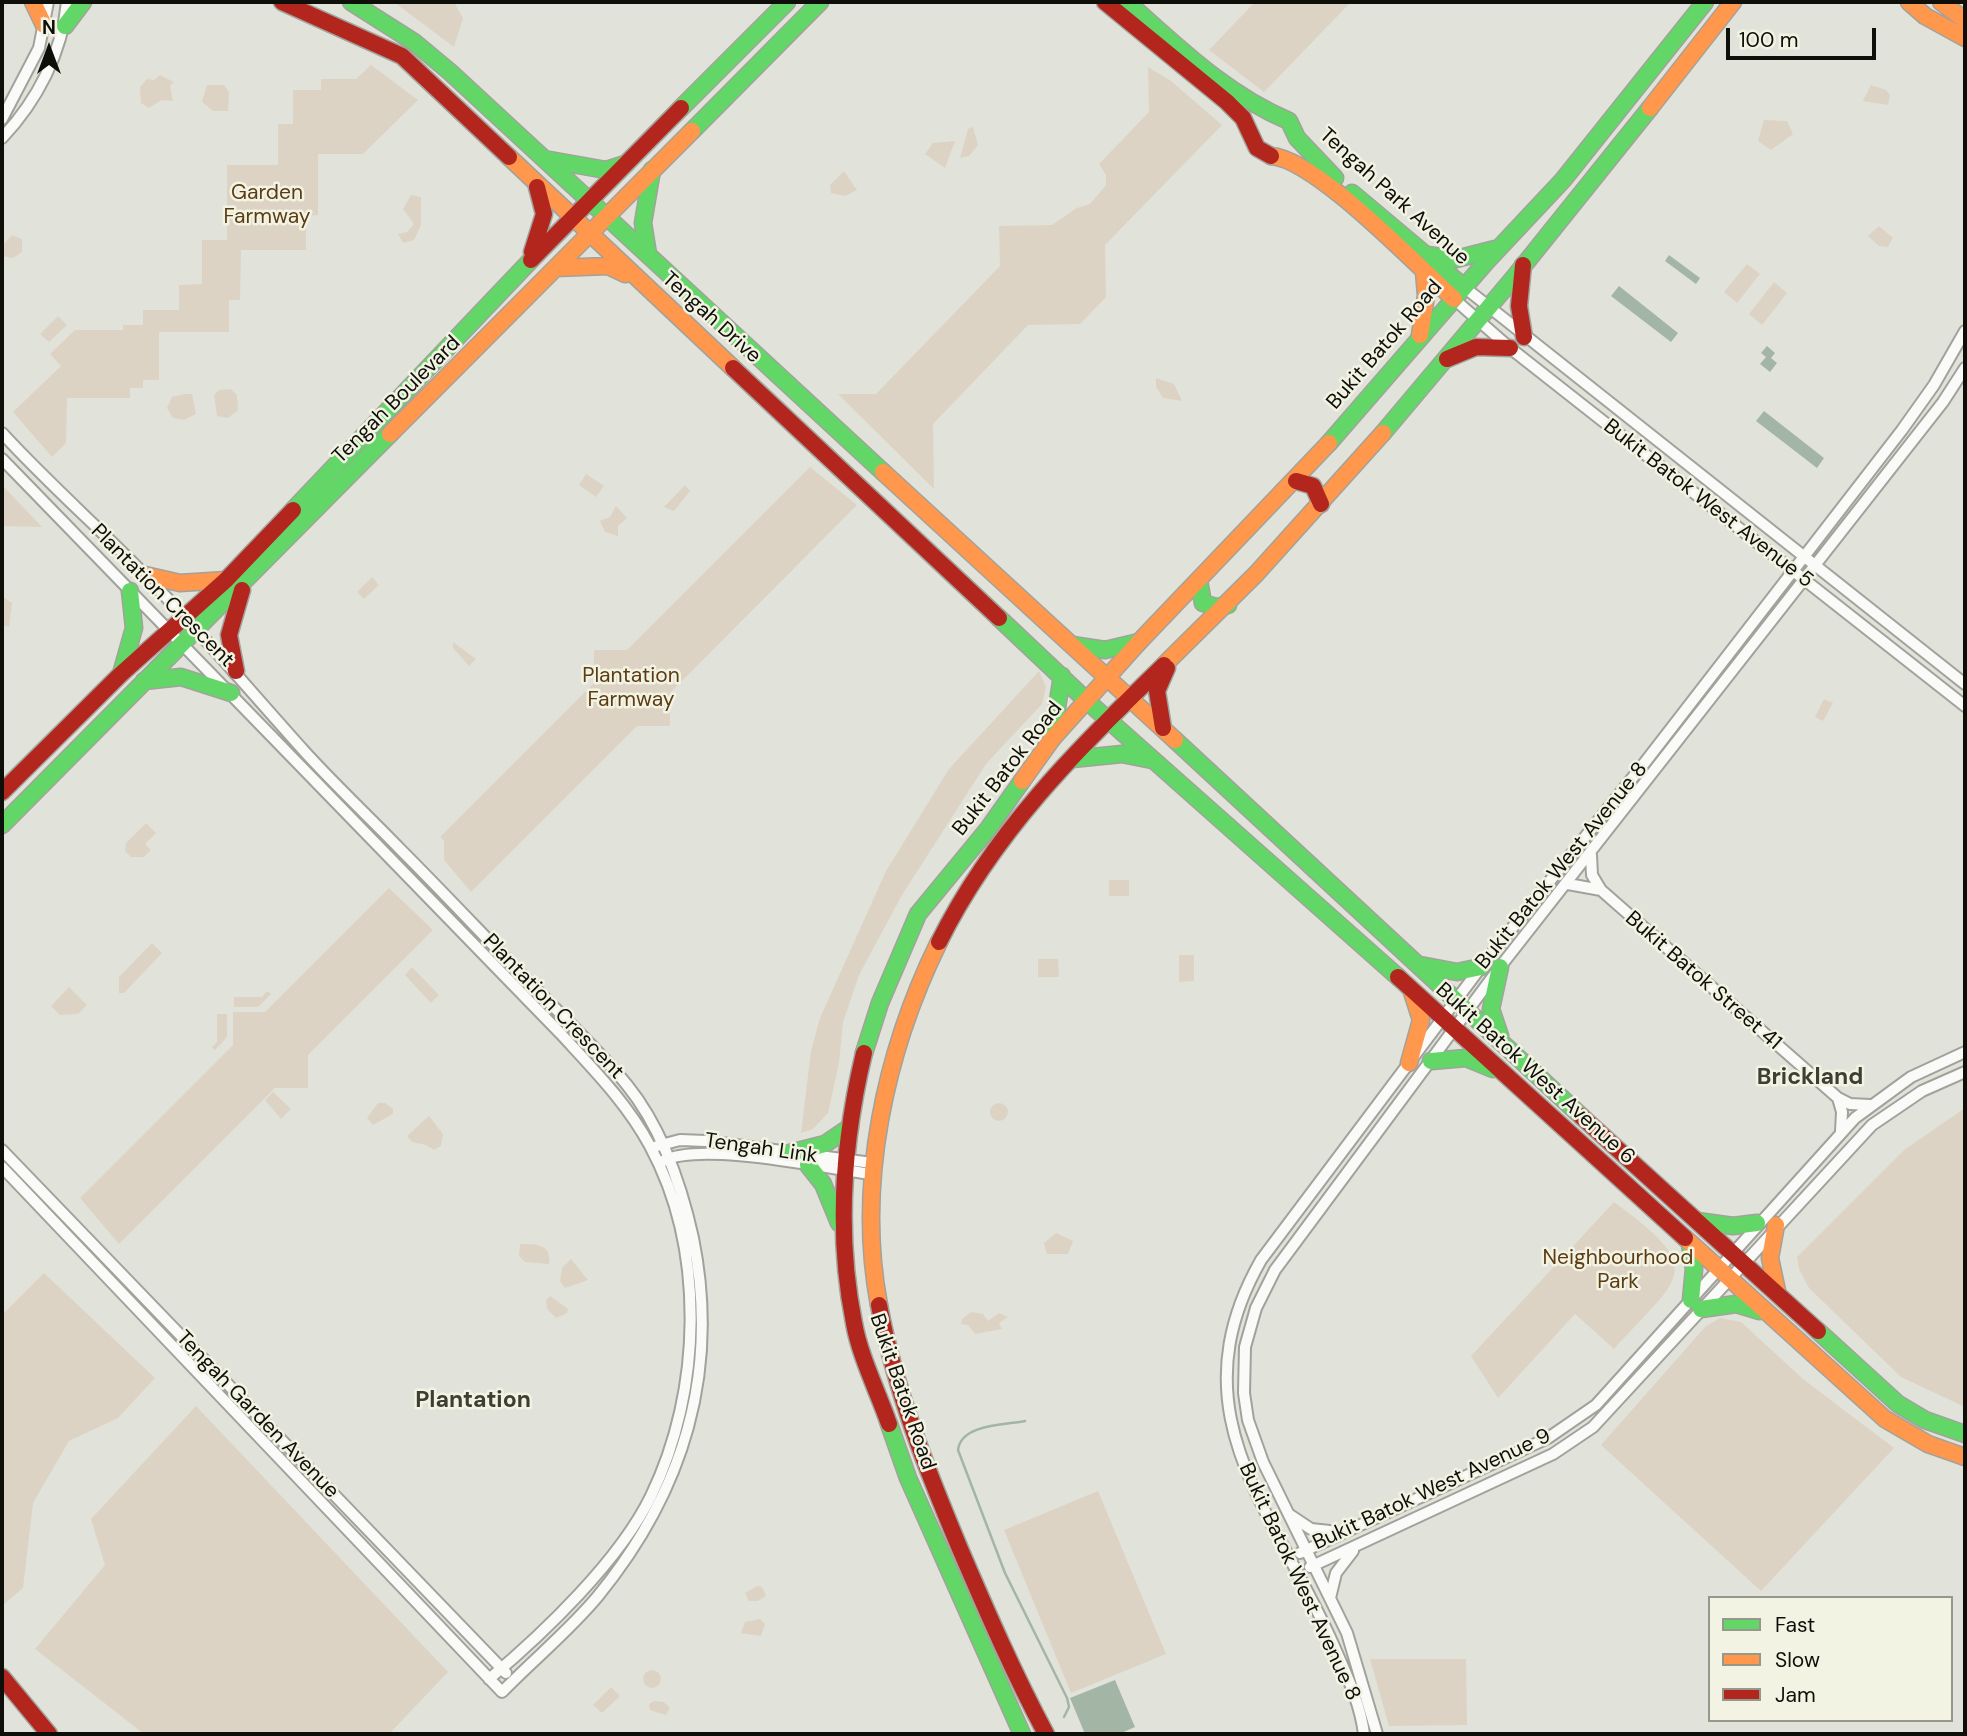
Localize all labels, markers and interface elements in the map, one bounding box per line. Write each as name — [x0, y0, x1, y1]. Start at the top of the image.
north arrow — [14, 14, 84, 84]
scale bar — [1729, 14, 1880, 58]
text: N — [42, 15, 56, 40]
text: 100 m — [1739, 26, 1799, 54]
street label: Tengah Park Avenue — [1314, 123, 1474, 271]
park label: Garden Farmway — [224, 180, 310, 230]
street label: Tengah Drive — [656, 267, 766, 369]
street label: Bukit Batok Road — [1322, 275, 1448, 415]
street label: Tengah Boulevard — [328, 331, 466, 469]
street label: Bukit Batok West Avenue 5 — [1598, 414, 1818, 594]
street label: Plantation Crescent — [85, 519, 239, 673]
park label: Plantation Farmway — [582, 663, 680, 713]
street label: Bukit Batok Road — [948, 697, 1068, 841]
street label: Bukit Batok West Avenue 8 — [1471, 757, 1653, 975]
street label: Bukit Batok Street 41 — [1620, 906, 1786, 1056]
street label: Plantation Crescent — [477, 929, 629, 1085]
street label: Bukit Batok West Avenue 6 — [1430, 978, 1640, 1170]
district label: Brickland — [1757, 1064, 1863, 1092]
street label: Tengah Link — [703, 1129, 819, 1169]
park label: Neighbourhood Park — [1543, 1245, 1693, 1295]
street label: Bukit Batok Road — [863, 1311, 941, 1473]
street label: Tengah Garden Avenue — [170, 1326, 344, 1504]
district label: Plantation — [415, 1387, 531, 1415]
street label: Bukit Batok West Avenue 9 — [1309, 1424, 1555, 1556]
street label: Bukit Batok West Avenue 8 — [1233, 1459, 1365, 1705]
legend — [1708, 1596, 1953, 1722]
text: Fast — [1775, 1611, 1815, 1639]
text: Slow — [1775, 1646, 1820, 1674]
text: Jam — [1775, 1681, 1816, 1709]

